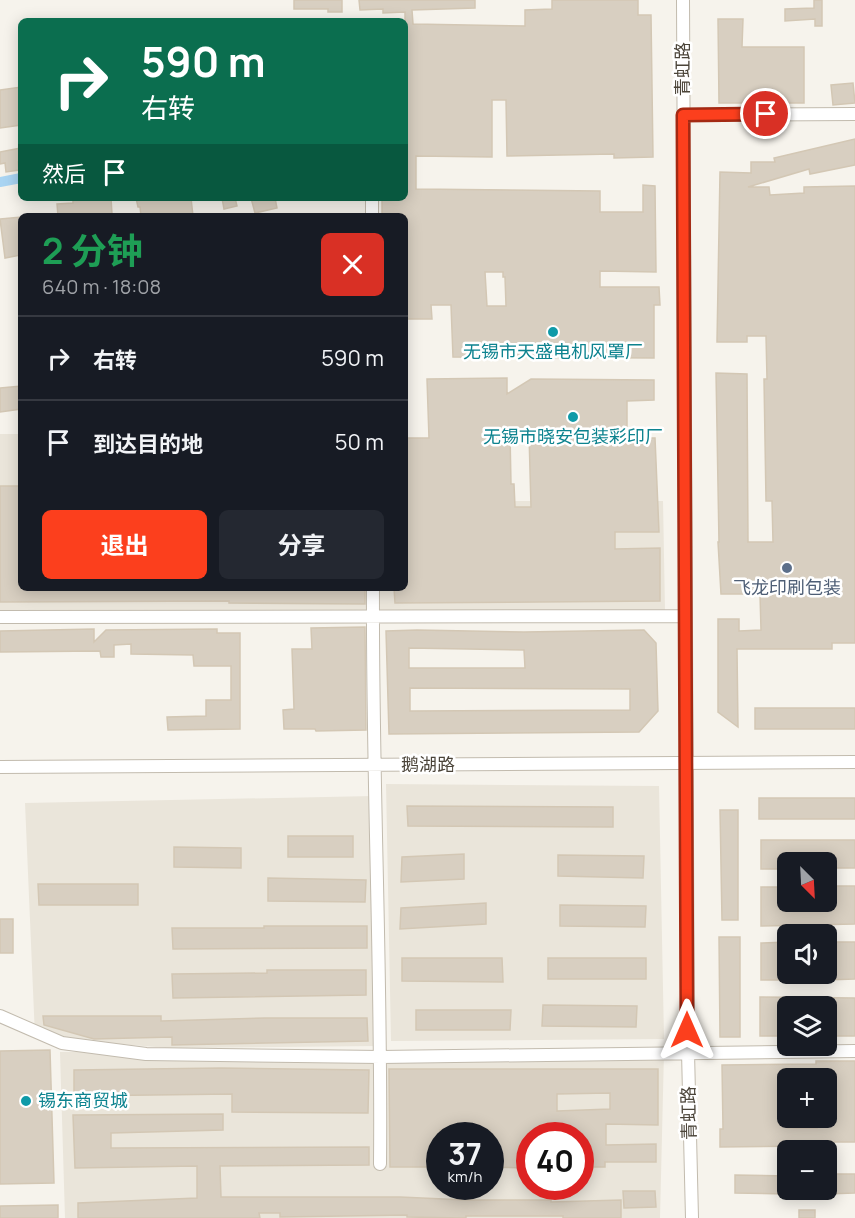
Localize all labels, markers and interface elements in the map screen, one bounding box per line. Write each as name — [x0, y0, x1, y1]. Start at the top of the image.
text: 590 m — [141, 32, 266, 90]
icon: right — [42, 42, 120, 120]
street label: 青虹路 — [670, 42, 694, 96]
pin — [740, 88, 791, 139]
text: 右转 — [141, 89, 195, 126]
icon: arrive — [749, 97, 782, 130]
icon: arrive — [98, 156, 131, 189]
text: 然后 — [42, 159, 86, 189]
text: 2 分钟 — [42, 226, 143, 275]
button: close — [321, 233, 384, 296]
text: 640 m · 18:08 — [42, 273, 161, 300]
marker: 无锡市天盛电机风罩厂 — [546, 325, 560, 339]
place label: 无锡市天盛电机风罩厂 — [463, 339, 643, 363]
icon: right — [42, 342, 75, 375]
text: 590 m — [321, 343, 384, 373]
text: 右转 — [93, 345, 137, 375]
marker: 无锡市晓安包装彩印厂 — [566, 410, 580, 424]
place label: 无锡市晓安包装彩印厂 — [483, 424, 663, 448]
icon: arrive — [42, 426, 75, 459]
text: 50 m — [335, 427, 384, 457]
text: 到达目的地 — [93, 429, 203, 459]
button: 退出 — [42, 510, 207, 579]
button: 分享 — [219, 510, 384, 579]
marker: 飞龙印刷包装 — [780, 561, 794, 575]
place label: 飞龙印刷包装 — [733, 575, 841, 599]
street label: 鹅湖路 — [401, 752, 455, 776]
north arrow — [777, 852, 837, 912]
map controls — [777, 852, 837, 1200]
button: sound — [777, 924, 837, 984]
button: layers — [777, 996, 837, 1056]
position arrow — [655, 998, 719, 1062]
button: + — [777, 1068, 837, 1128]
street label: 青虹路 — [676, 1086, 700, 1140]
place label: 锡东商贸城 — [38, 1088, 128, 1112]
marker: 锡东商贸城 — [19, 1094, 33, 1108]
speed limit sign: 40 — [516, 1122, 594, 1200]
text: 37 — [448, 1133, 482, 1174]
button: − — [777, 1140, 837, 1200]
text: km/h — [448, 1166, 482, 1187]

